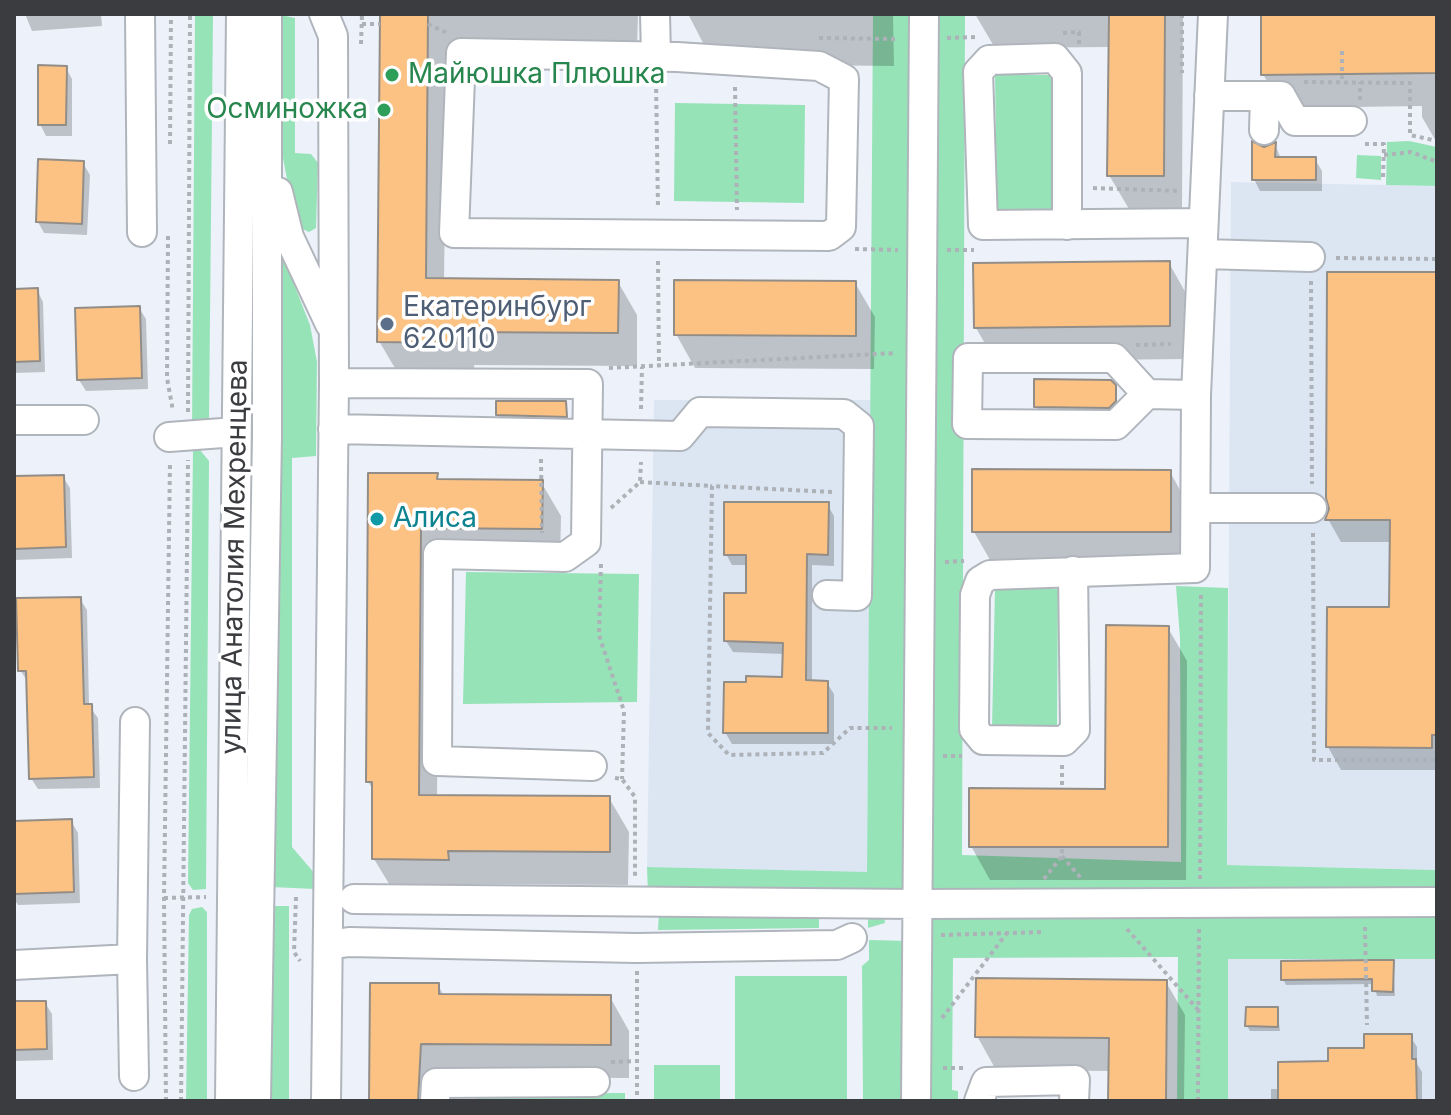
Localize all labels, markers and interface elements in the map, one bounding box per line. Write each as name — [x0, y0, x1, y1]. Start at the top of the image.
place label: Майюшка Плюшка — [408, 58, 665, 92]
marker: Майюшка Плюшка — [383, 66, 401, 84]
place label: Осминожка — [206, 93, 368, 127]
marker: Осминожка — [375, 101, 393, 119]
place label: Екатеринбург 620110 — [403, 291, 592, 357]
marker: Екатеринбург 620110 — [378, 315, 396, 333]
street label: улица Анатолия Мехренцева — [215, 359, 255, 755]
place label: Алиса — [393, 502, 477, 536]
marker: Алиса — [368, 510, 386, 528]

